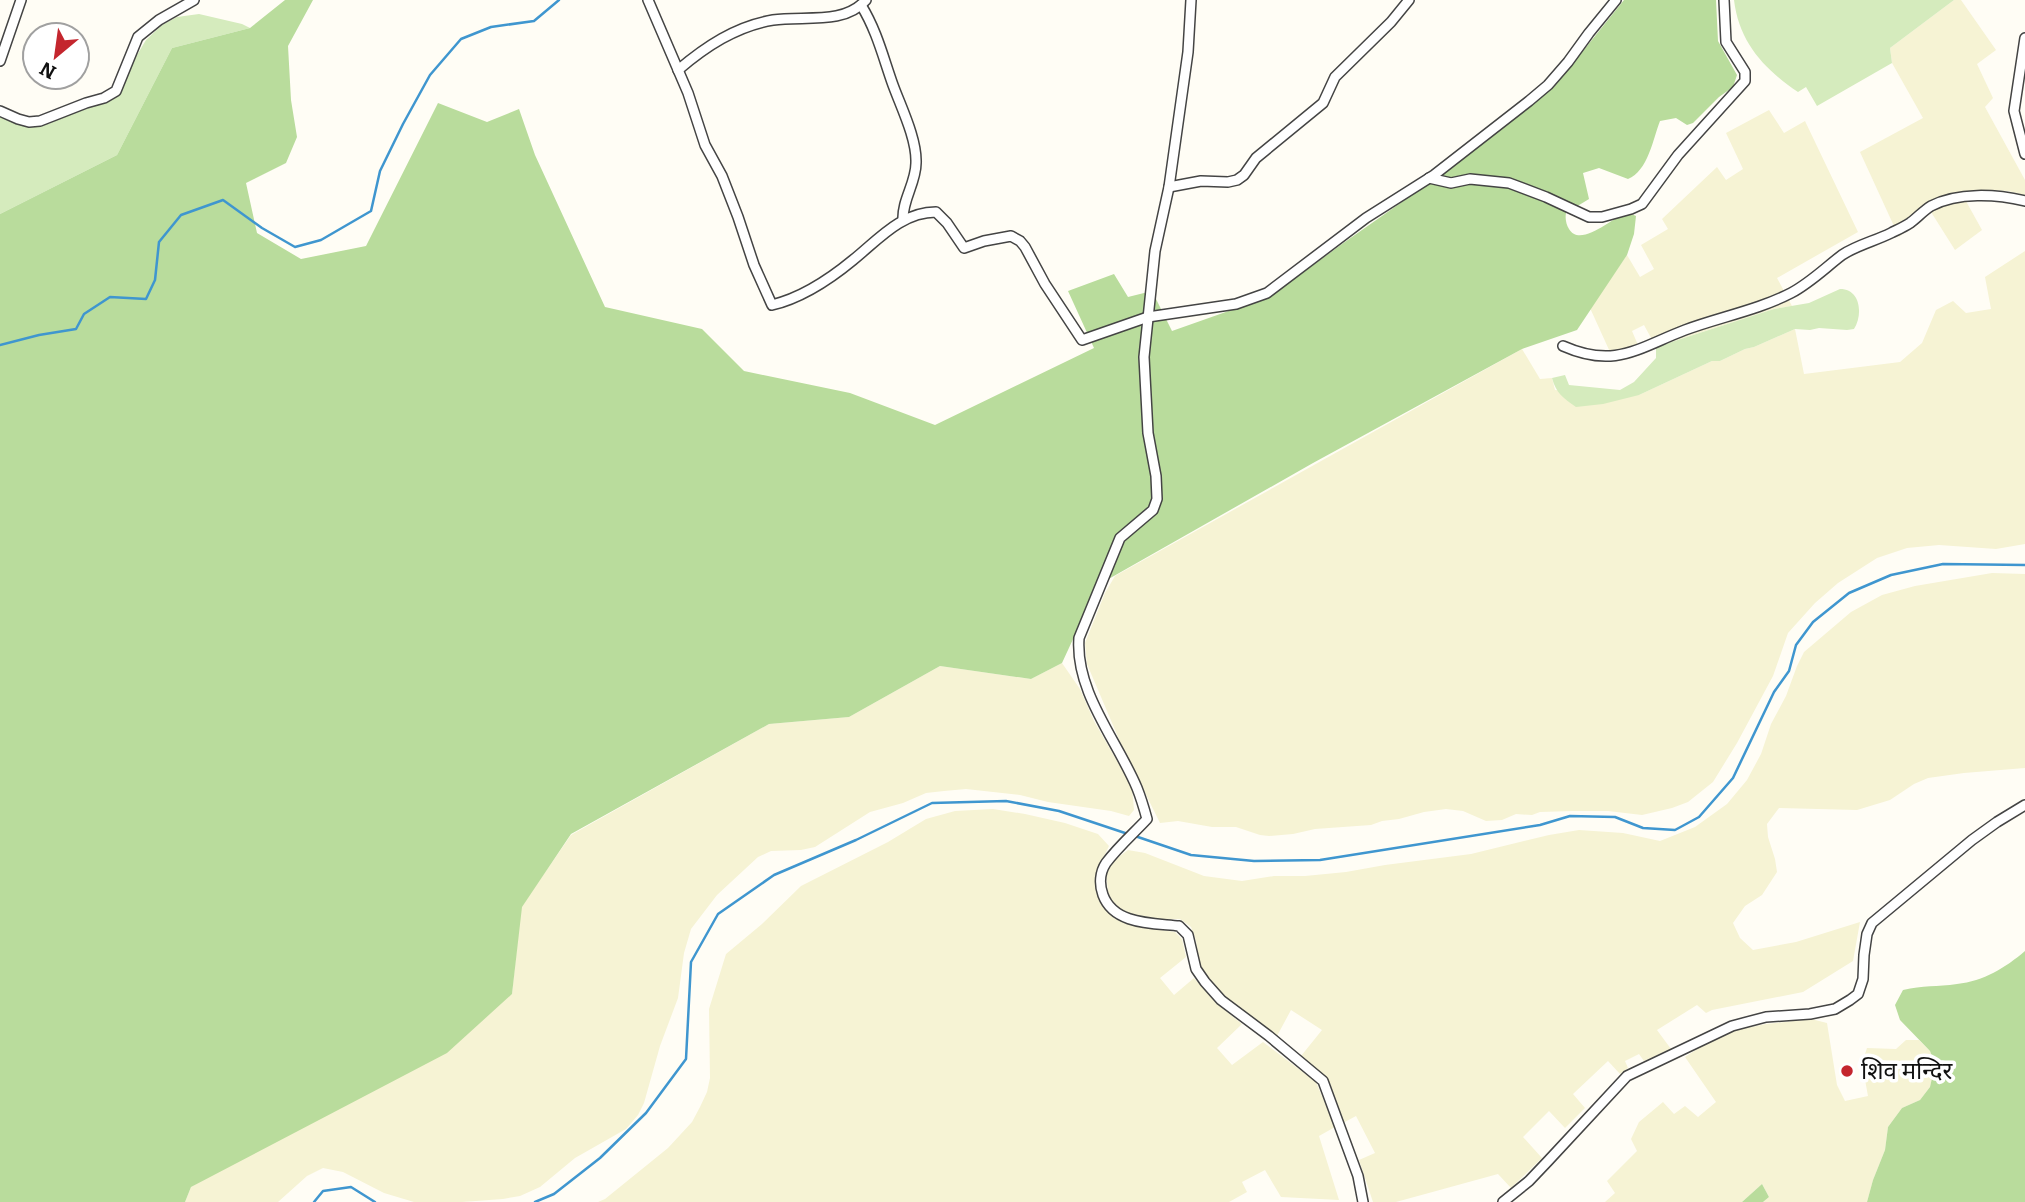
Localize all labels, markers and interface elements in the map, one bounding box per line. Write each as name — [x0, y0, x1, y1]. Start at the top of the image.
north arrow — [21, 21, 91, 91]
text: N — [36, 57, 60, 84]
place label: शिव मन्दिर — [1861, 1057, 1953, 1085]
marker: शिव मन्दिर — [1839, 1063, 1855, 1079]

